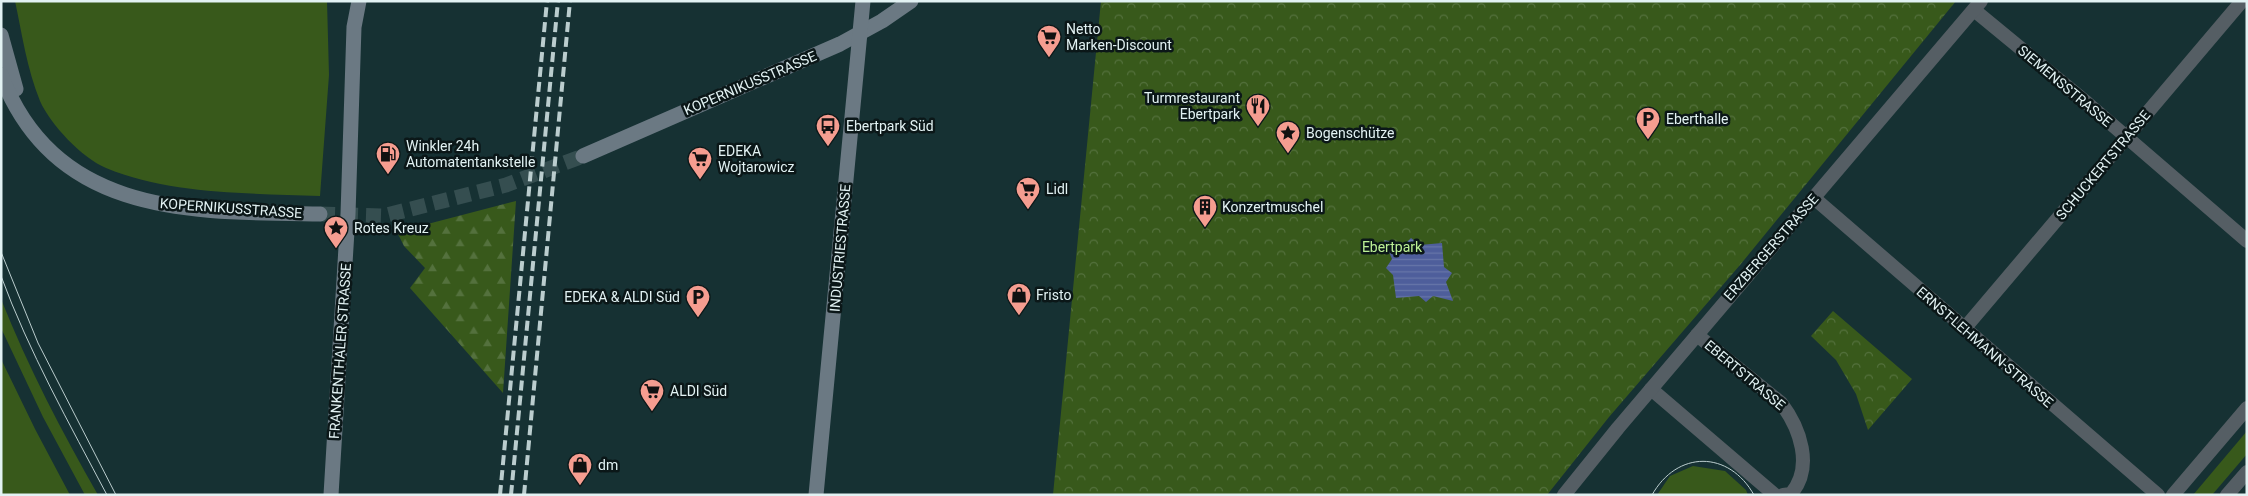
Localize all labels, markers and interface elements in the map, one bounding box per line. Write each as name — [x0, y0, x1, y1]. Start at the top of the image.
place label: Netto Marken-Discount — [1066, 21, 1172, 53]
supermarket icon: Netto Marken-Discount — [1036, 24, 1062, 58]
street label: SIEMENSSTRASSE — [2015, 42, 2115, 130]
street label: KOPERNIKUSSTRASSE — [681, 48, 819, 118]
place label: Turmrestaurant Ebertpark — [1144, 90, 1241, 122]
restaurant icon: Turmrestaurant Ebertpark — [1245, 93, 1271, 127]
parking icon: Eberthalle — [1635, 106, 1661, 140]
street label: SCHUCKERTSTRASSE — [2053, 107, 2153, 223]
place label: Eberthalle — [1666, 111, 1728, 127]
bus stop icon: Ebertpark Süd — [815, 113, 841, 147]
place label: Ebertpark Süd — [846, 118, 934, 134]
place icon: Bogenschütze — [1275, 120, 1301, 154]
place label: Bogenschütze — [1306, 125, 1395, 141]
place label: Winkler 24h Automatentankstelle — [406, 138, 535, 170]
fuel station icon: Winkler 24h Automatentankstelle — [375, 141, 401, 175]
place label: EDEKA Wojtarowicz — [718, 143, 795, 175]
supermarket icon: EDEKA Wojtarowicz — [687, 146, 713, 180]
supermarket icon: Lidl — [1015, 176, 1041, 210]
place label: Lidl — [1046, 181, 1068, 197]
street label: INDUSTRIESTRASSE — [826, 183, 854, 313]
street label: ERZBERGERSTRASSE — [1721, 191, 1821, 303]
building icon: Konzertmuschel — [1192, 194, 1218, 228]
street label: KOPERNIKUSSTRASSE — [159, 195, 303, 221]
place label: Konzertmuschel — [1222, 199, 1323, 215]
place icon: Rotes Kreuz — [323, 215, 349, 249]
place label: Rotes Kreuz — [354, 220, 429, 236]
park label: Ebertpark — [1362, 239, 1423, 255]
street label: FRANKENTHALER STRASSE — [326, 263, 354, 439]
shop icon: Fristo — [1006, 282, 1032, 316]
street label: ERNST-LEHMANN-STRASSE — [1914, 283, 2056, 411]
parking icon: EDEKA & ALDI Süd — [685, 284, 711, 318]
place label: Fristo — [1036, 287, 1071, 303]
place label: EDEKA & ALDI Süd — [564, 289, 680, 305]
street label: EBERTSTRASSE — [1702, 337, 1788, 413]
supermarket icon: ALDI Süd — [639, 378, 665, 412]
place label: ALDI Süd — [670, 383, 727, 399]
shop icon: dm — [567, 452, 593, 486]
place label: dm — [598, 457, 618, 473]

